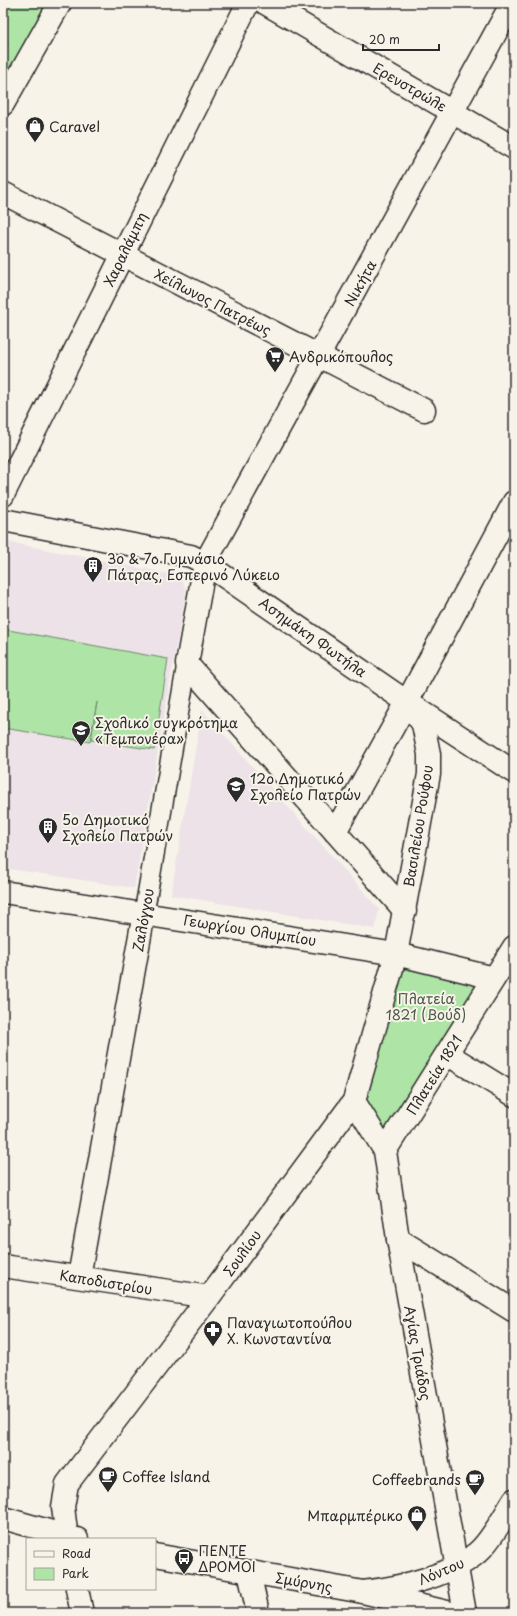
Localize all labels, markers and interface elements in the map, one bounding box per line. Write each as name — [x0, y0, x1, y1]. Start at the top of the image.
scale bar — [363, 26, 439, 52]
text: 20 m — [369, 30, 400, 48]
street label: Ερενστρώλε — [369, 57, 451, 117]
shop icon: Caravel — [24, 115, 46, 143]
place label: Caravel — [49, 116, 100, 137]
street label: Χαραλάμπη — [98, 208, 152, 290]
street label: Νικήτα — [339, 256, 381, 310]
street label: Χείλωνος Πατρέως — [151, 263, 275, 341]
supermarket icon: Ανδρικόπουλος — [264, 345, 286, 373]
place label: Ανδρικόπουλος — [289, 346, 393, 367]
place label: 3ο & 7ο Γυμνάσιο Πάτρας, Εσπερινό Λύκειο — [107, 548, 280, 585]
building icon: 3ο & 7ο Γυμνάσιο Πάτρας, Εσπερινό Λύκειο — [82, 555, 104, 583]
street label: Ασημάκη Φωτήλα — [255, 592, 371, 682]
place label: Σχολικό συγκρότημα «Τεμπονέρα» — [95, 712, 238, 749]
school or university icon: Σχολικό συγκρότημα «Τεμπονέρα» — [70, 719, 92, 747]
street label: Βασιλείου Ρούφου — [398, 763, 438, 889]
place label: 12ο Δημοτικό Σχολείο Πατρών — [250, 768, 361, 805]
school or university icon: 12ο Δημοτικό Σχολείο Πατρών — [225, 775, 247, 803]
place label: 5ο Δημοτικό Σχολείο Πατρών — [62, 809, 173, 846]
building icon: 5ο Δημοτικό Σχολείο Πατρών — [37, 816, 59, 844]
street label: Ζαλόγγου — [127, 887, 159, 953]
street label: Γεωργίου Ολυμπίου — [182, 909, 318, 951]
park label: Πλατεία 1821 (Βούδ) — [386, 988, 466, 1025]
street label: Πλατεία 1821 — [401, 1031, 467, 1119]
street label: Σουλίου — [218, 1225, 266, 1281]
street label: Καποδιστρίου — [58, 1264, 154, 1300]
street label: Αγίας Τριάδος — [399, 1304, 437, 1402]
place label: Παναγιωτοπούλου Χ. Κωνσταντίνα — [227, 1312, 352, 1349]
pharmacy icon: Παναγιωτοπούλου Χ. Κωνσταντίνα — [202, 1319, 224, 1347]
cafe icon: Coffee Island — [97, 1465, 119, 1493]
place label: Coffee Island — [122, 1466, 210, 1487]
cafe icon: Coffeebrands — [464, 1468, 486, 1496]
place label: Coffeebrands — [372, 1469, 461, 1490]
shop icon: Μπαρμπέρικο — [406, 1504, 428, 1532]
place label: Μπαρμπέρικο — [307, 1505, 403, 1526]
legend — [26, 1538, 156, 1590]
place label: ΠΕΝΤΕ ΔΡΟΜΟΙ — [198, 1540, 256, 1577]
text: Road — [62, 1544, 91, 1562]
bus stop icon: ΠΕΝΤΕ ΔΡΟΜΟΙ — [173, 1547, 195, 1575]
street label: Λόντου — [415, 1552, 467, 1590]
text: Park — [62, 1564, 89, 1582]
street label: Σμύρνης — [274, 1567, 334, 1597]

